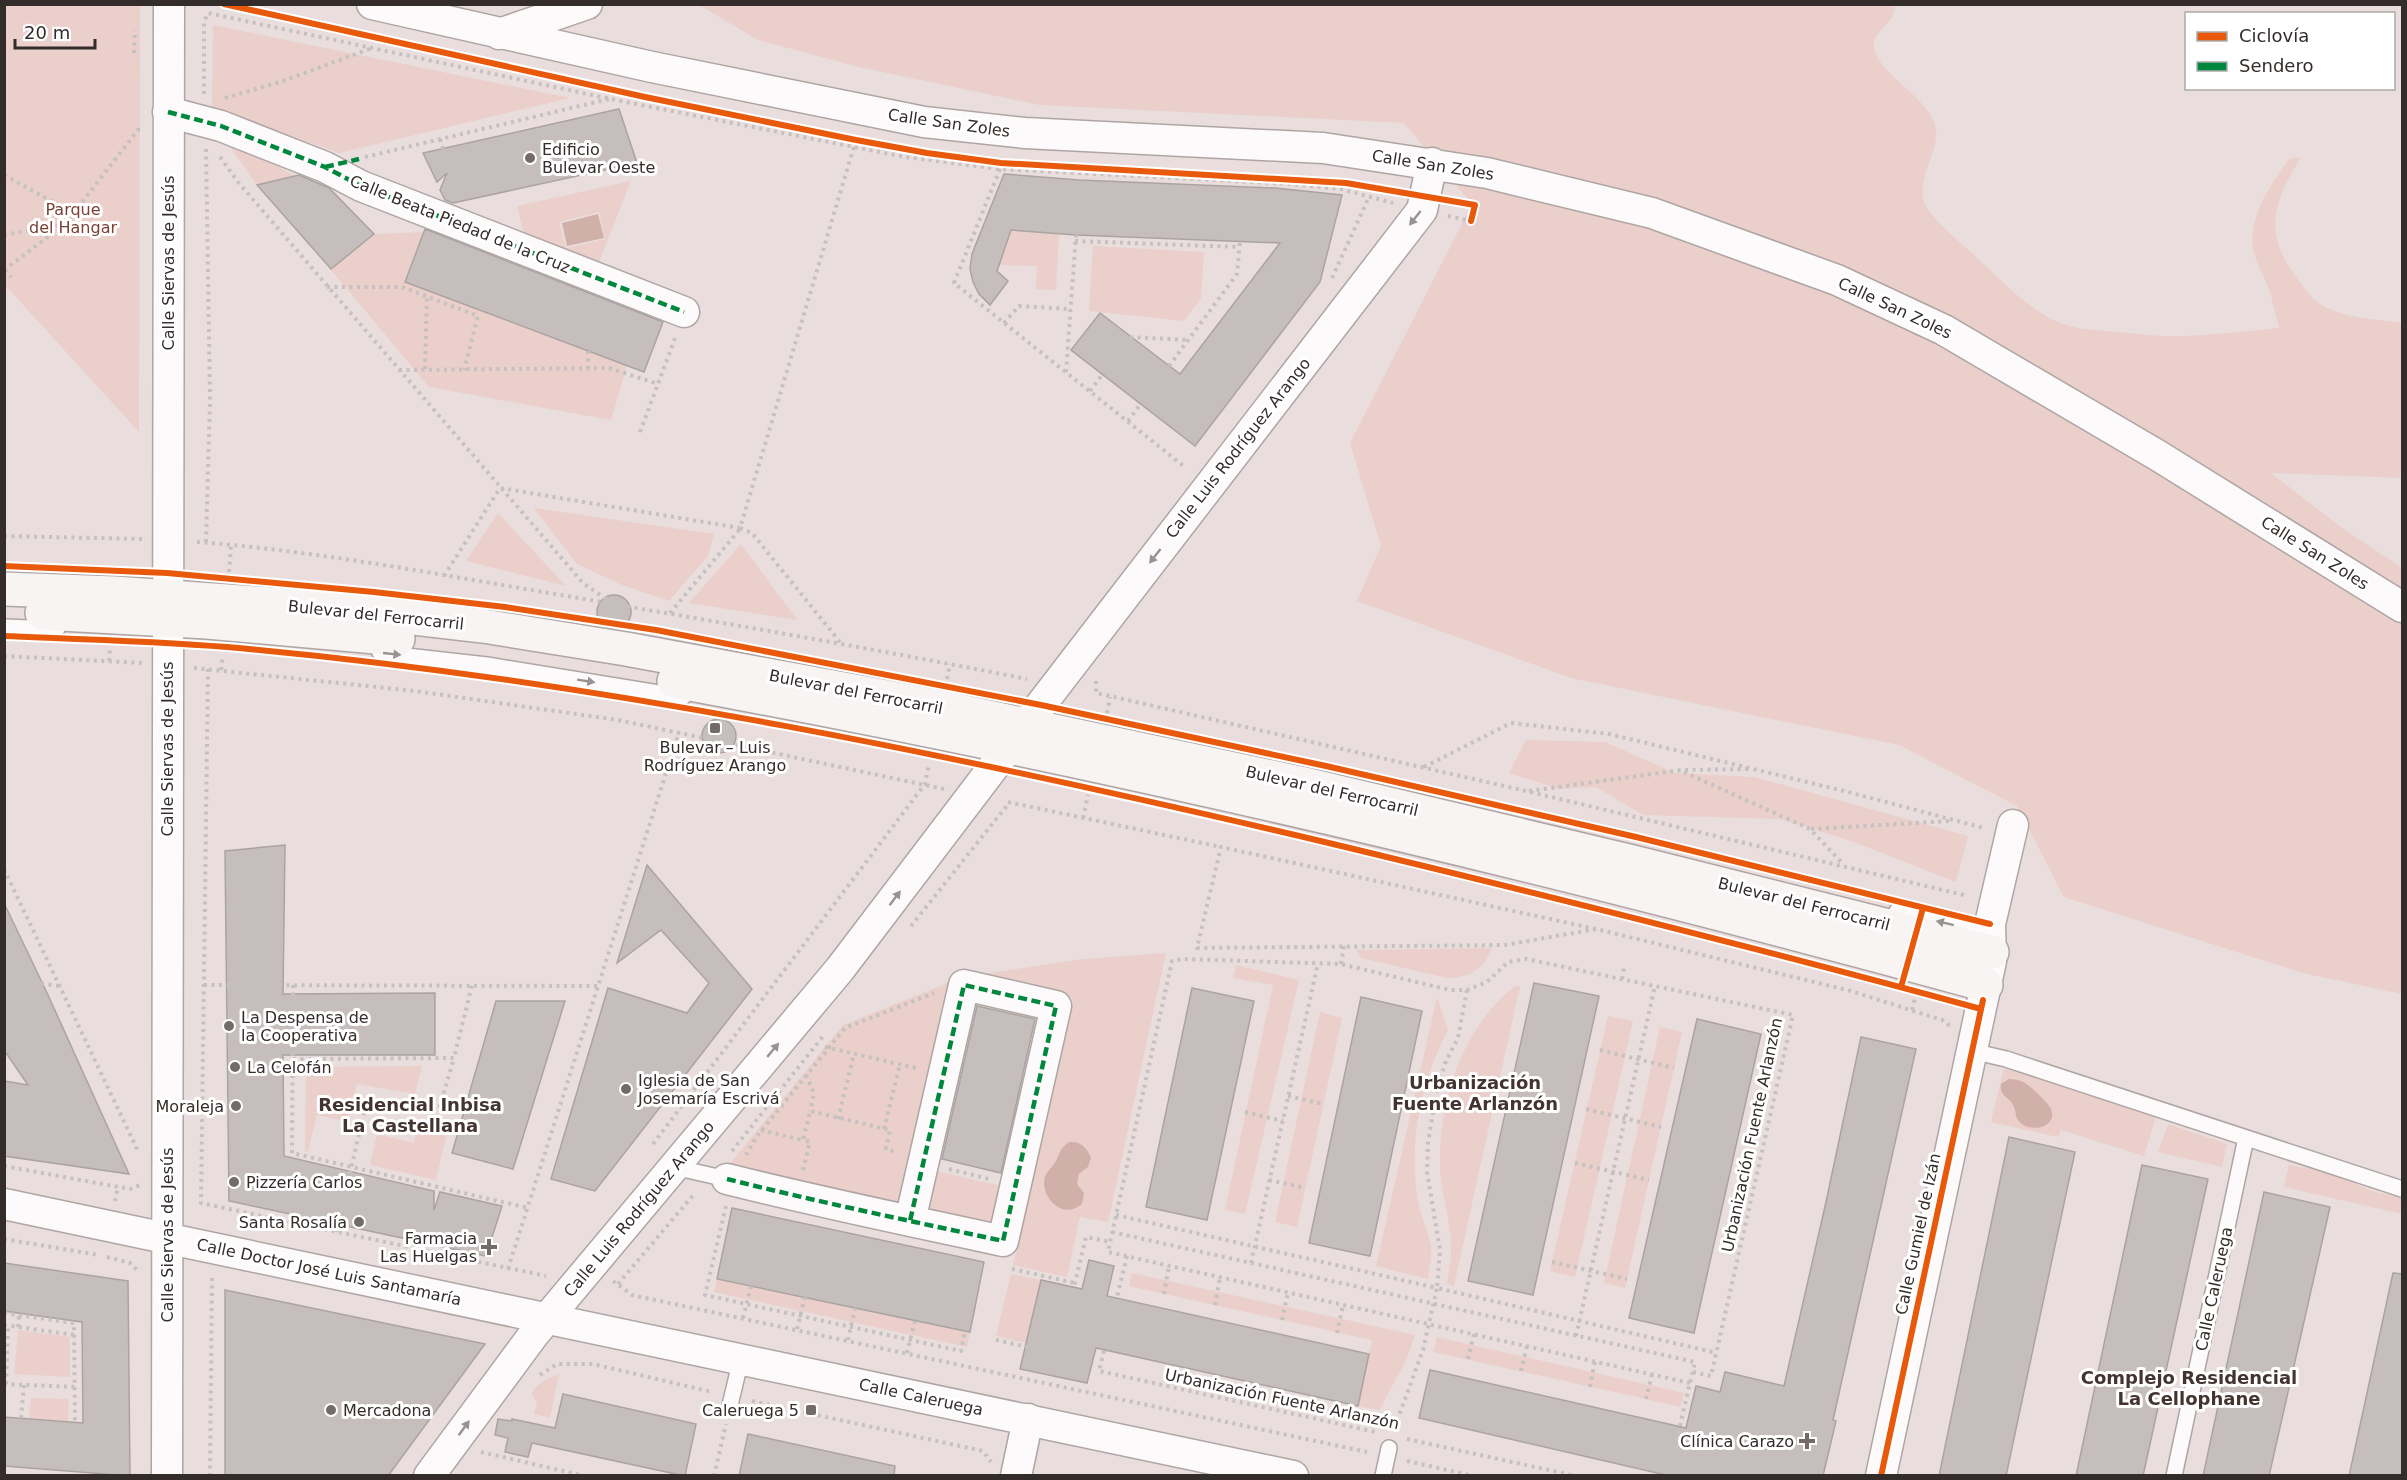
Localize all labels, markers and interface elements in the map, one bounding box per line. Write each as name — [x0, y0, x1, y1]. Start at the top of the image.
scale bar — [15, 12, 94, 50]
legend — [2185, 12, 2395, 90]
text: 20 m — [24, 22, 70, 43]
text: Ciclovía — [2239, 25, 2309, 46]
text: Sendero — [2239, 55, 2313, 76]
street label: Calle San Zoles — [887, 105, 1011, 141]
place label: Edificio Bulevar Oeste — [542, 140, 655, 177]
street label: Calle San Zoles — [1371, 146, 1495, 184]
marker: Edificio Bulevar Oeste — [523, 151, 537, 165]
street label: Calle Beata Piedad de la Cruz — [347, 171, 573, 277]
street label: Calle Siervas de Jesús — [159, 176, 178, 350]
park label: Parque del Hangar — [29, 200, 117, 237]
one-way arrow — [1409, 211, 1421, 226]
street label: Calle San Zoles — [1835, 273, 1955, 343]
street label: Calle Luis Rodríguez Arango — [1162, 354, 1314, 542]
street label: Calle San Zoles — [2258, 512, 2372, 594]
one-way arrow — [1149, 548, 1162, 564]
street label: Bulevar del Ferrocarril — [287, 596, 465, 634]
one-way arrow — [383, 649, 402, 659]
street label: Calle Siervas de Jesús — [158, 662, 177, 836]
street label: Bulevar del Ferrocarril — [767, 666, 945, 718]
one-way arrow — [576, 677, 595, 686]
marker: Bulevar – Luis Rodríguez Arango — [708, 721, 722, 735]
place label: Bulevar – Luis Rodríguez Arango — [644, 738, 786, 775]
street label: Bulevar del Ferrocarril — [1244, 762, 1420, 820]
street label: Bulevar del Ferrocarril — [1716, 873, 1892, 935]
one-way arrow — [889, 890, 901, 906]
one-way arrow — [1936, 918, 1954, 928]
place label: La Despensa de la Cooperativa — [241, 1008, 369, 1045]
street label: Urbanización Fuente Arlanzón — [1718, 1016, 1786, 1254]
marker: La Despensa de la Cooperativa — [222, 1019, 236, 1033]
one-way arrow — [766, 1043, 779, 1058]
place label: La Celofán — [247, 1058, 332, 1077]
marker: La Celofán — [228, 1060, 242, 1074]
place label: Iglesia de San Josemaría Escrivá — [637, 1071, 780, 1108]
district label: Urbanización Fuente Arlanzón — [1392, 1072, 1558, 1114]
marker: Iglesia de San Josemaría Escrivá — [619, 1082, 633, 1096]
district label: Residencial Inbisa La Castellana — [318, 1094, 502, 1136]
place label: Moraleja — [155, 1097, 224, 1116]
marker: Moraleja — [229, 1099, 243, 1113]
street label: Calle Luis Rodríguez Arango — [560, 1117, 718, 1301]
street label: Calle Siervas de Jesús — [158, 1148, 177, 1322]
street label: Calle Gumiel de Izán — [1892, 1151, 1944, 1317]
place label: Pizzería Carlos — [246, 1173, 362, 1192]
marker: Pizzería Carlos — [227, 1175, 241, 1189]
place label: Santa Rosalía — [239, 1213, 347, 1232]
marker: Santa Rosalía — [352, 1215, 366, 1229]
street label: Calle Caleruega — [2192, 1225, 2236, 1353]
place label: Farmacia Las Huelgas — [380, 1229, 477, 1266]
street label: Calle Doctor José Luis Santamaría — [195, 1235, 463, 1309]
marker: Farmacia Las Huelgas — [482, 1240, 496, 1254]
street label: Urbanización Fuente Arlanzón — [1163, 1365, 1401, 1433]
district label: Complejo Residencial La Cellophane — [2081, 1367, 2297, 1409]
street label: Calle Caleruega — [857, 1375, 985, 1419]
place label: Mercadona — [343, 1401, 431, 1420]
place label: Caleruega 5 — [702, 1401, 799, 1420]
marker: Mercadona — [324, 1403, 338, 1417]
marker: Caleruega 5 — [804, 1403, 818, 1417]
one-way arrow — [458, 1421, 470, 1437]
place label: Clínica Carazo — [1680, 1432, 1794, 1451]
marker: Clínica Carazo — [1798, 1432, 1816, 1450]

